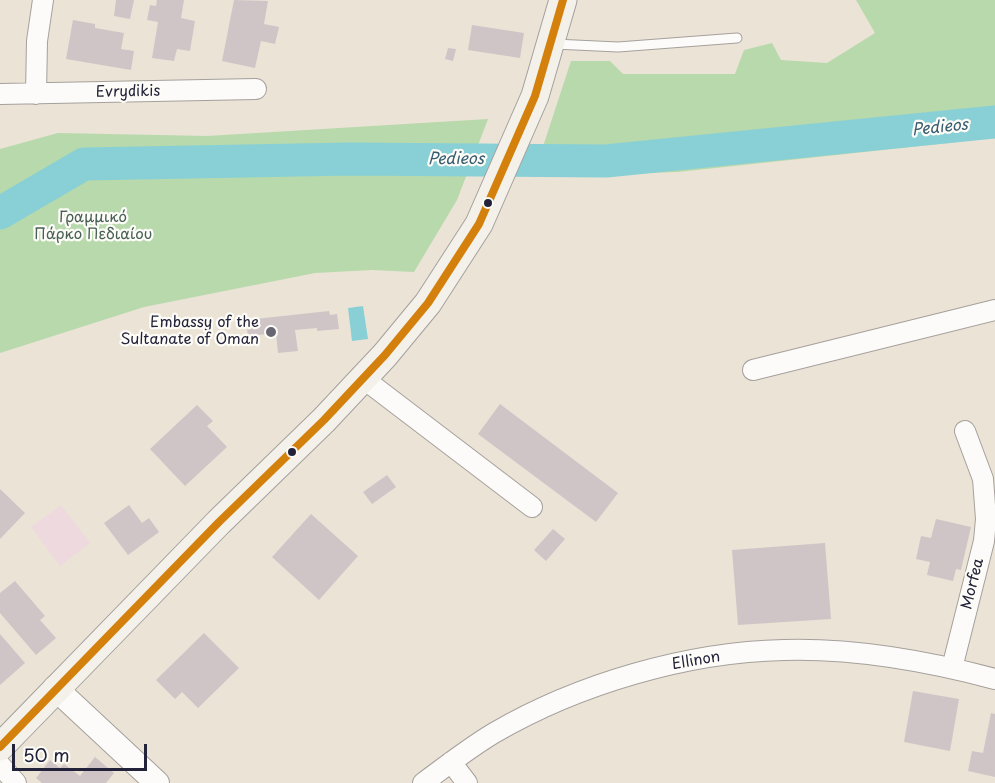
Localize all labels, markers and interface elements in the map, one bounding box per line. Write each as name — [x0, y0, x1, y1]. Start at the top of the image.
street label: Evrydikis — [96, 82, 160, 102]
water label: Pedieos — [911, 116, 969, 140]
water label: Pedieos — [428, 150, 484, 170]
unlabelled marker — [482, 197, 494, 209]
park label: Γραμμικό Πάρκο Πεδιαίου — [34, 209, 152, 244]
place label: Embassy of the Sultanate of Oman — [121, 314, 259, 349]
marker: Embassy of the Sultanate of Oman — [264, 325, 278, 339]
unlabelled marker — [286, 446, 298, 458]
street label: Morfea — [958, 556, 988, 612]
street label: Ellinon — [670, 648, 722, 674]
scale bar — [15, 732, 150, 770]
text: 50 m — [23, 741, 70, 768]

